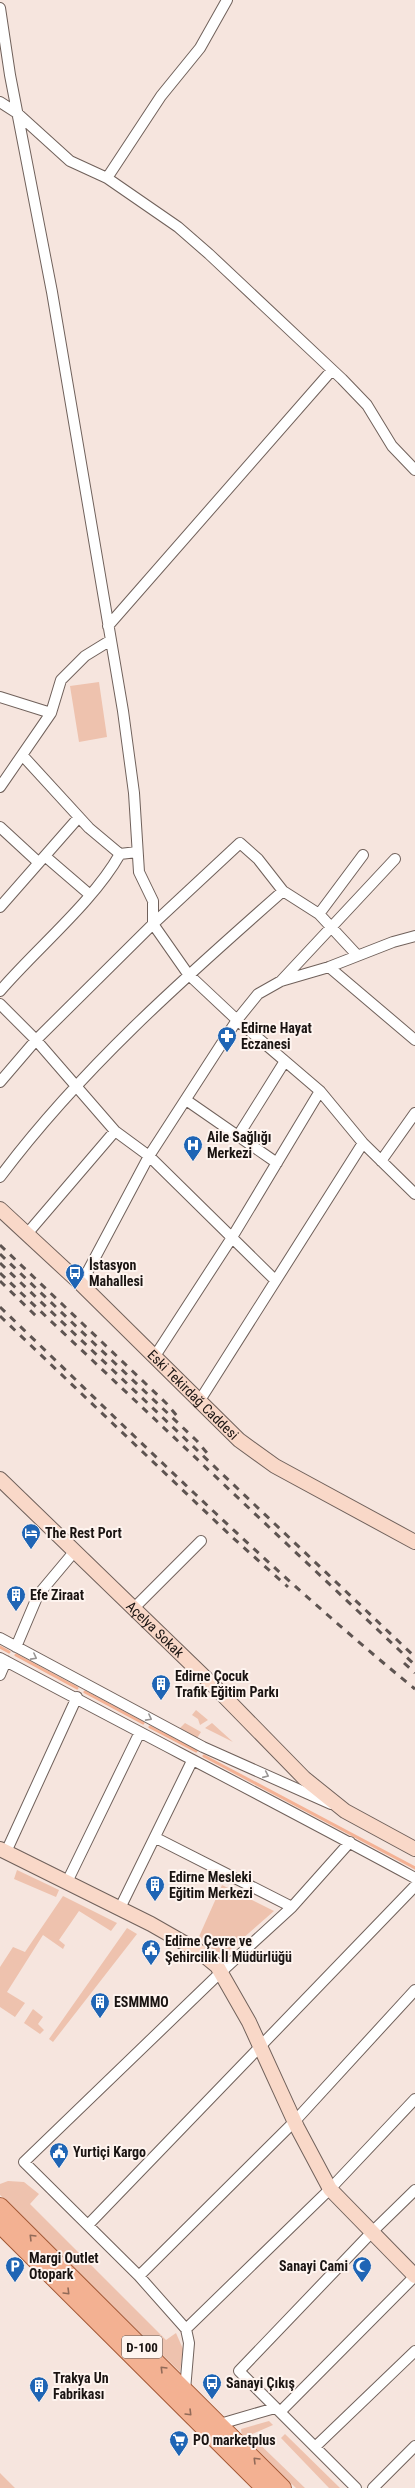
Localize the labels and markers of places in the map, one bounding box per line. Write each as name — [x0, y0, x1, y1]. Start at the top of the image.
place label: Edirne Hayat Eczanesi — [241, 1020, 312, 1052]
pharmacy icon: Edirne Hayat Eczanesi — [216, 1025, 238, 1053]
place label: Aile Sağlığı Merkezi — [207, 1129, 271, 1161]
hospital icon: Aile Sağlığı Merkezi — [182, 1134, 204, 1162]
place label: İstasyon Mahallesi — [89, 1257, 143, 1289]
bus stop icon: İstasyon Mahallesi — [64, 1262, 86, 1290]
hotel icon: The Rest Port — [20, 1522, 42, 1550]
place label: The Rest Port — [45, 1525, 122, 1541]
building icon: Efe Ziraat — [5, 1584, 27, 1612]
place label: Efe Ziraat — [30, 1587, 84, 1603]
place label: Edirne Çocuk Trafik Eğitim Parkı — [175, 1668, 279, 1700]
building icon: Edirne Çocuk Trafik Eğitim Parkı — [150, 1673, 172, 1701]
place label: Edirne Mesleki Eğitim Merkezi — [169, 1869, 253, 1901]
building icon: Edirne Mesleki Eğitim Merkezi — [144, 1874, 166, 1902]
place label: Edirne Çevre ve Şehircilik İl Müdürlüğü — [165, 1933, 292, 1965]
public building icon: Edirne Çevre ve Şehircilik İl Müdürlüğü — [140, 1938, 162, 1966]
building icon: ESMMMO — [89, 1991, 111, 2019]
place label: ESMMMO — [114, 1994, 169, 2010]
public building icon: Yurtiçi Kargo — [48, 2141, 70, 2169]
place label: Yurtiçi Kargo — [73, 2144, 146, 2160]
place label: Margi Outlet Otopark — [29, 2250, 99, 2282]
parking icon: Margi Outlet Otopark — [4, 2255, 26, 2283]
mosque icon: Sanayi Cami — [351, 2255, 373, 2283]
place label: Sanayi Cami — [279, 2258, 348, 2274]
place label: Trakya Un Fabrikası — [53, 2370, 109, 2402]
bus stop icon: Sanayi Çıkış — [201, 2372, 223, 2400]
building icon: Trakya Un Fabrikası — [28, 2375, 50, 2403]
place label: Sanayi Çıkış — [226, 2375, 295, 2391]
supermarket icon: PO marketplus — [168, 2429, 190, 2457]
place label: PO marketplus — [193, 2432, 276, 2448]

